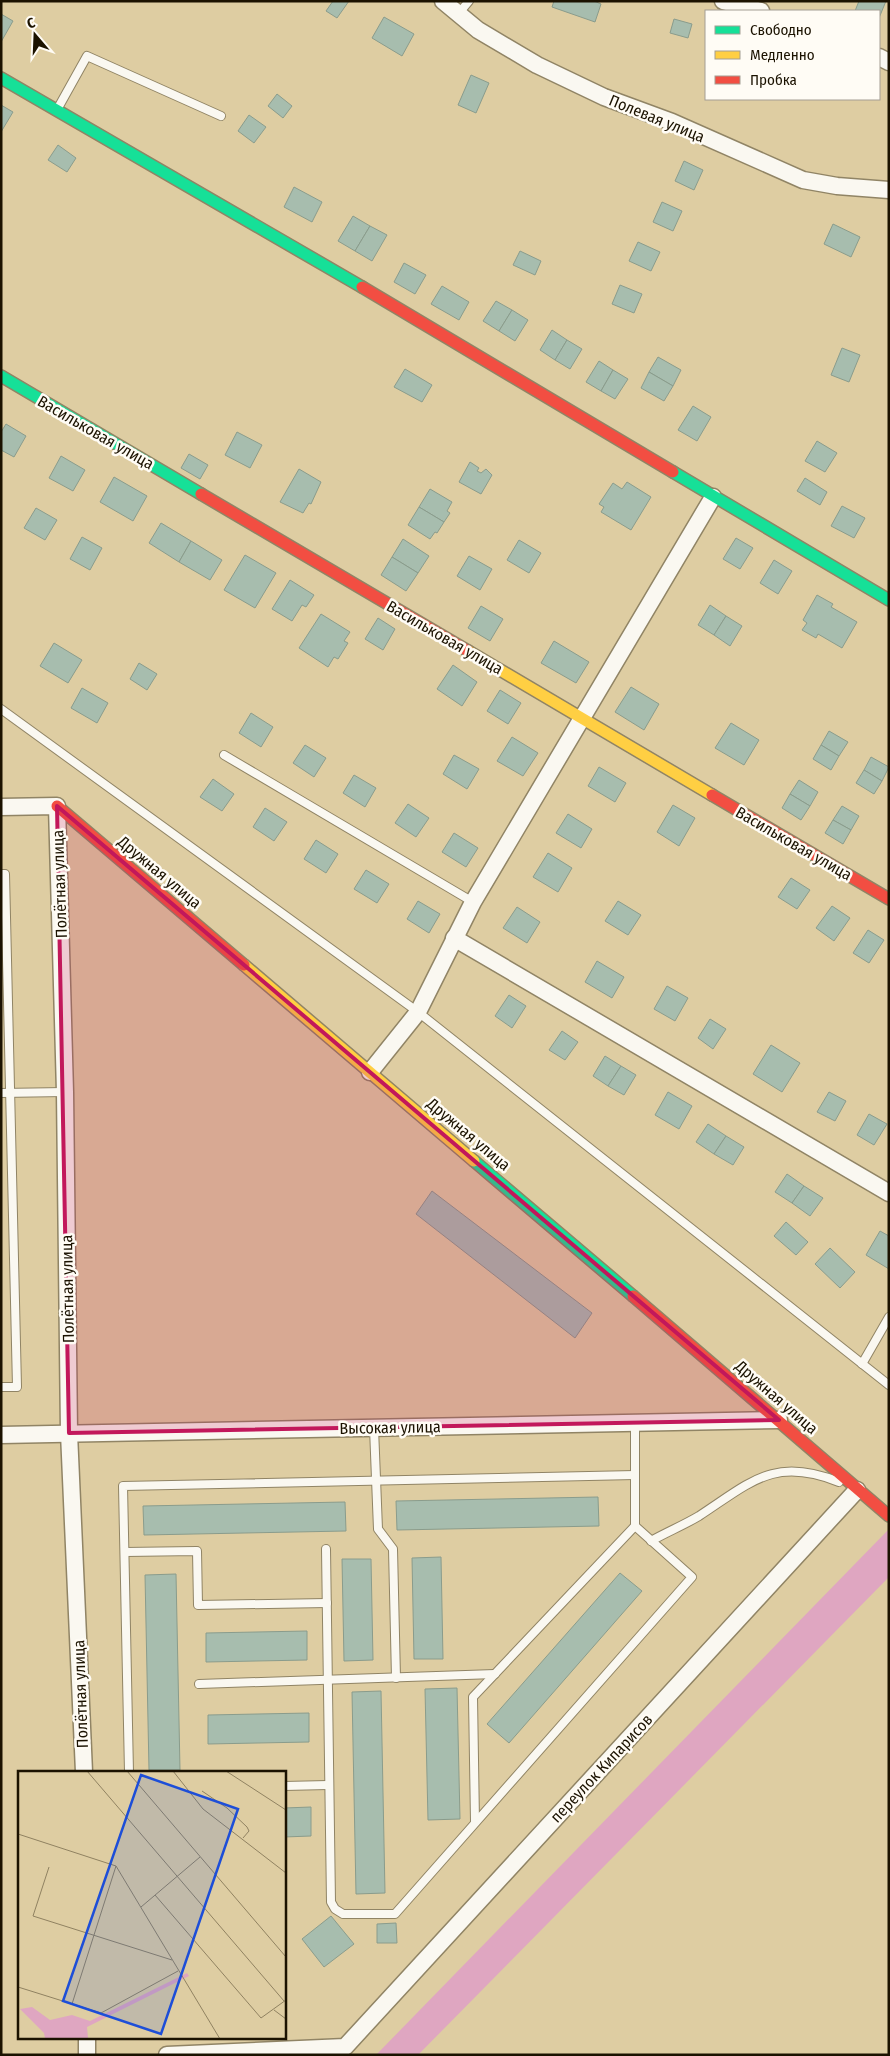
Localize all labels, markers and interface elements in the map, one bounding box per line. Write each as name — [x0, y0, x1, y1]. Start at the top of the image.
north arrow — [10, 10, 60, 60]
legend — [705, 10, 880, 100]
text: С — [25, 14, 38, 32]
text: Свободно — [750, 21, 812, 39]
text: Медленно — [750, 46, 815, 64]
text: Пробка — [750, 71, 797, 89]
street label: Полевая улица — [606, 91, 708, 146]
street label: Васильковая улица — [34, 391, 157, 473]
street label: Васильковая улица — [383, 596, 506, 678]
street label: Васильковая улица — [732, 802, 855, 884]
street label: Полётная улица — [48, 829, 71, 938]
street label: Дружная улица — [113, 831, 205, 913]
street label: Дружная улица — [422, 1093, 514, 1175]
street label: Полётная улица — [57, 1235, 78, 1343]
street label: Дружная улица — [731, 1356, 822, 1438]
street label: Высокая улица — [339, 1417, 441, 1438]
street label: Полётная улица — [69, 1639, 92, 1748]
street label: переулок Кипарисов — [546, 1710, 656, 1826]
inset map — [18, 1771, 285, 2038]

